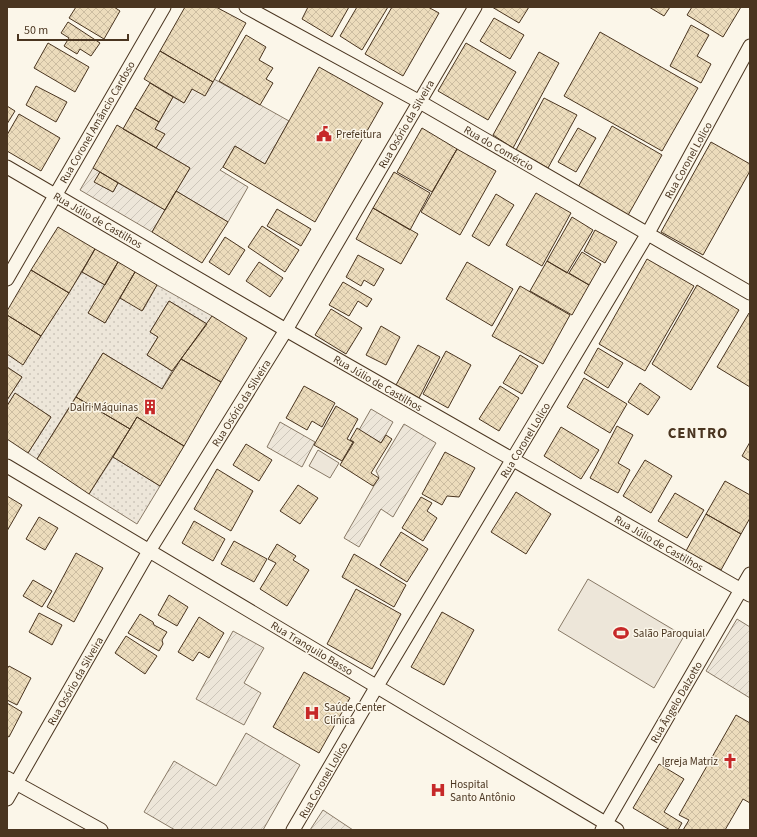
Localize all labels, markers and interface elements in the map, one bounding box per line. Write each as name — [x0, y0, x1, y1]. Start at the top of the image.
scale bar — [18, 16, 128, 42]
text: 50 m — [24, 22, 48, 39]
street label: Rua Coronel Amâncio Cardoso — [56, 58, 139, 186]
street label: Rua Osório da Silveira — [375, 77, 438, 171]
street label: Rua Coronel Lolico — [661, 119, 716, 201]
street label: Rua do Comércio — [461, 122, 537, 175]
public building icon: Prefeitura — [315, 125, 333, 143]
place label: Prefeitura — [336, 127, 381, 142]
street label: Rua Júlio de Castilhos — [50, 189, 145, 252]
street label: Rua Júlio de Castilhos — [330, 352, 425, 415]
street label: Rua Osório da Silveira — [209, 357, 274, 450]
building icon: Dalri Máquinas — [141, 398, 159, 416]
place label: Dalri Máquinas — [70, 400, 138, 415]
street label: Rua Coronel Lolico — [497, 400, 554, 481]
district label: CENTRO — [668, 423, 728, 444]
street label: Rua Júlio de Castilhos — [611, 512, 706, 575]
street label: Rua Tranquilo Basso — [268, 618, 356, 679]
sports icon: Salão Paroquial — [612, 624, 630, 642]
place label: Salão Paroquial — [633, 626, 705, 641]
street label: Rua Osório da Silveira — [44, 634, 107, 728]
street label: Rua Ângelo Dalzotto — [647, 659, 706, 746]
place label: Saúde Center Clínica — [324, 700, 386, 728]
hospital icon: Saúde Center Clínica — [303, 704, 321, 722]
street label: Rua Coronel Lolico — [295, 739, 351, 821]
church icon: Igreja Matriz — [721, 752, 739, 770]
place label: Igreja Matriz — [662, 754, 718, 769]
place label: Hospital Santo Antônio — [450, 777, 515, 805]
hospital icon: Hospital Santo Antônio — [429, 781, 447, 799]

